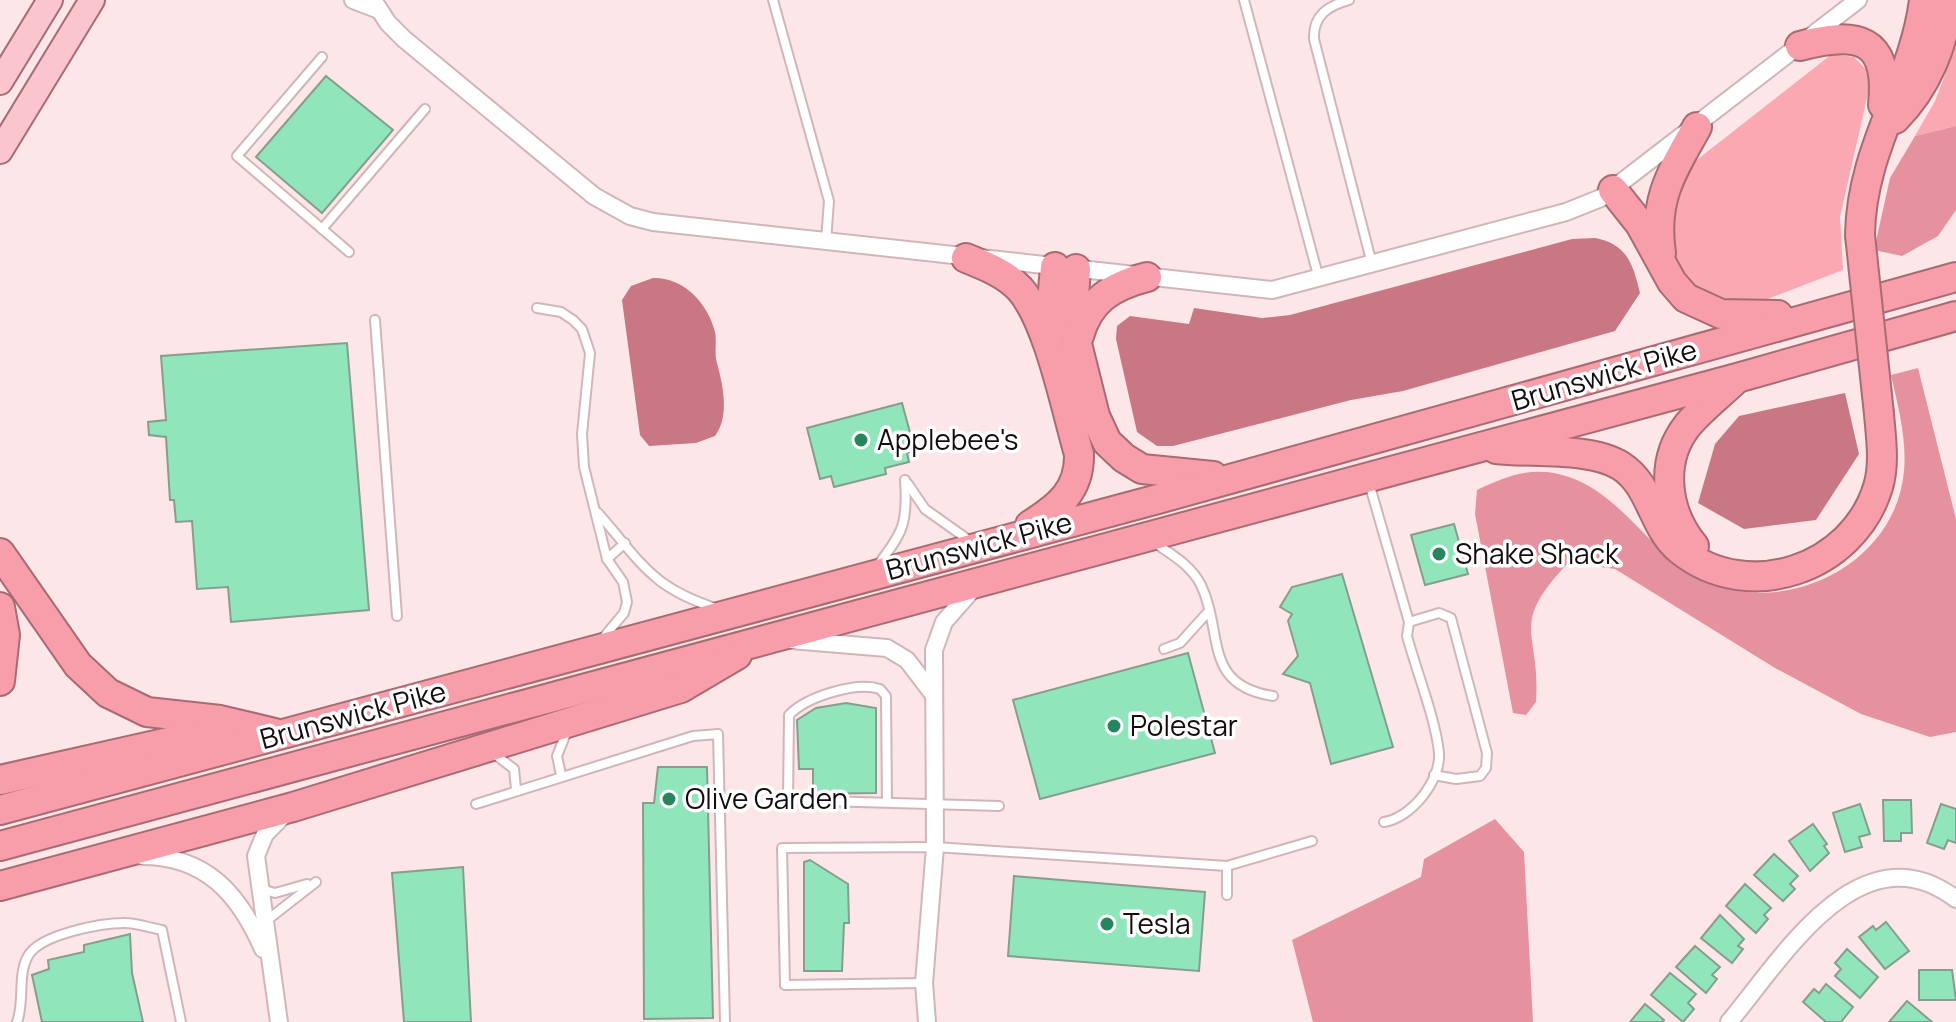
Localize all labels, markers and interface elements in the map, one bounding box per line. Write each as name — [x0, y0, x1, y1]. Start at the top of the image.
street label: Brunswick Pike — [1507, 329, 1701, 419]
place label: Applebee's — [877, 420, 1019, 458]
marker: Applebee's — [852, 431, 870, 449]
street label: Brunswick Pike — [882, 502, 1076, 588]
place label: Shake Shack — [1455, 534, 1620, 572]
marker: Shake Shack — [1430, 545, 1448, 563]
street label: Brunswick Pike — [256, 671, 450, 757]
place label: Polestar — [1130, 706, 1238, 744]
marker: Polestar — [1105, 717, 1123, 735]
place label: Olive Garden — [685, 779, 848, 817]
marker: Olive Garden — [660, 790, 678, 808]
place label: Tesla — [1123, 904, 1191, 942]
marker: Tesla — [1098, 915, 1116, 933]

